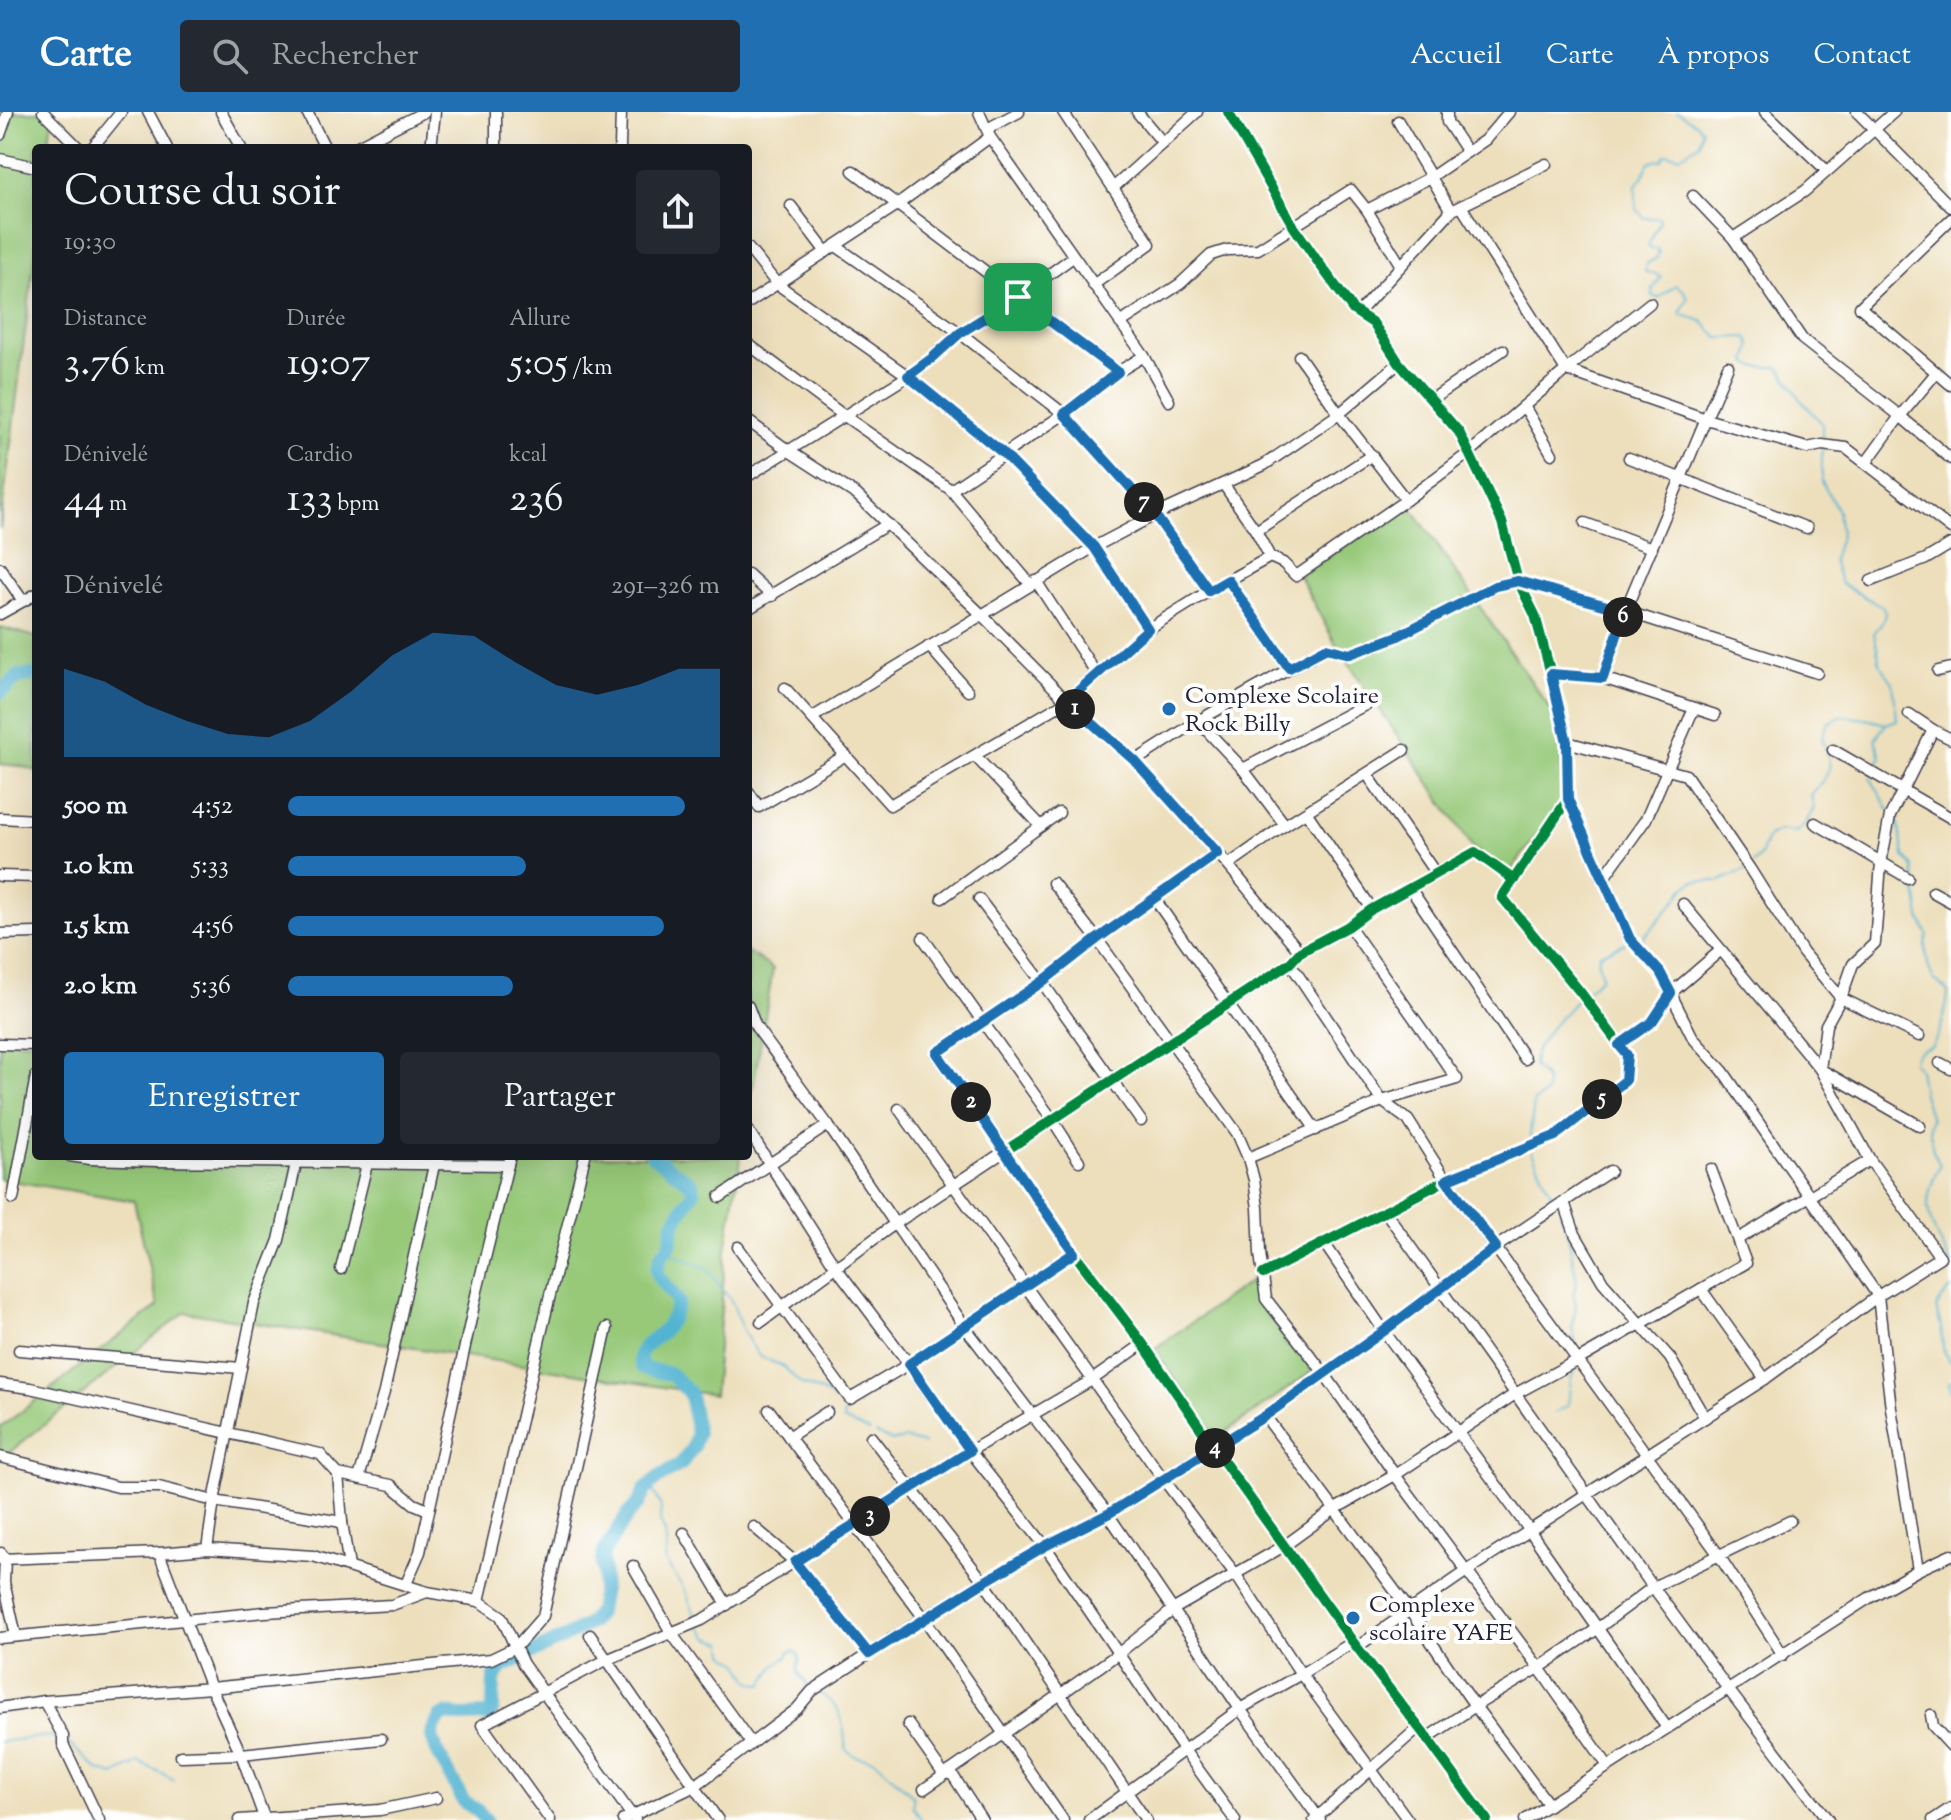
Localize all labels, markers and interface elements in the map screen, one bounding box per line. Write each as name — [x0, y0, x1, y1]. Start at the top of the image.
search box — [180, 20, 740, 92]
text: Carte — [40, 29, 132, 83]
icon: search — [208, 34, 252, 78]
text: Rechercher — [272, 35, 419, 78]
text: Accueil — [1410, 36, 1502, 76]
text: Carte — [1546, 36, 1614, 76]
text: À propos — [1658, 36, 1769, 76]
text: Contact — [1813, 36, 1911, 76]
text: Course du soir — [64, 162, 341, 225]
button: share — [636, 170, 720, 254]
text: 19:30 — [64, 224, 116, 261]
pin — [984, 263, 1052, 331]
icon: arrive — [996, 275, 1040, 319]
text: Distance — [64, 304, 147, 336]
text: Durée — [287, 304, 346, 336]
text: Allure — [509, 304, 570, 336]
text: 3.76 — [64, 336, 130, 393]
text: 19:07 — [287, 336, 371, 393]
text: 5:05 — [509, 336, 568, 393]
text: km — [130, 353, 165, 385]
text: /km — [568, 353, 612, 385]
text: Dénivelé — [64, 440, 148, 472]
text: Cardio — [287, 440, 353, 472]
text: kcal — [509, 440, 547, 472]
text: 44 — [64, 472, 104, 529]
text: 133 — [287, 472, 333, 529]
text: 236 — [509, 472, 564, 529]
pin: 7 — [1124, 482, 1164, 522]
text: 7 — [1138, 486, 1150, 518]
text: m — [104, 489, 127, 521]
text: bpm — [333, 489, 379, 521]
text: Dénivelé — [64, 568, 163, 605]
text: 291–326 m — [611, 568, 720, 605]
pin: 6 — [1603, 597, 1643, 637]
text: 6 — [1618, 601, 1628, 633]
place label: Complexe Scolaire Rock Billy — [1185, 680, 1379, 742]
pin: 1 — [1055, 689, 1095, 729]
text: 1 — [1071, 693, 1079, 725]
marker: Complexe Scolaire Rock Billy — [1160, 700, 1178, 718]
text: 500 m — [64, 788, 127, 825]
text: 4:52 — [192, 788, 233, 825]
text: 1.0 km — [64, 848, 134, 885]
text: 5:33 — [192, 848, 229, 885]
text: 1.5 km — [64, 908, 130, 945]
text: 4:56 — [192, 908, 234, 945]
text: 2.0 km — [64, 968, 137, 1005]
text: 5:36 — [192, 968, 231, 1005]
button: Enregistrer — [64, 1052, 384, 1144]
button: Partager — [400, 1052, 720, 1144]
pin: 5 — [1582, 1079, 1622, 1119]
pin: 2 — [951, 1082, 991, 1122]
text: 5 — [1598, 1083, 1606, 1115]
text: 2 — [966, 1086, 976, 1118]
pin: 4 — [1195, 1428, 1235, 1468]
text: 4 — [1209, 1432, 1221, 1464]
pin: 3 — [850, 1496, 890, 1536]
text: 3 — [866, 1500, 874, 1532]
place label: Complexe scolaire YAFE — [1369, 1589, 1514, 1651]
marker: Complexe scolaire YAFE — [1344, 1609, 1362, 1627]

